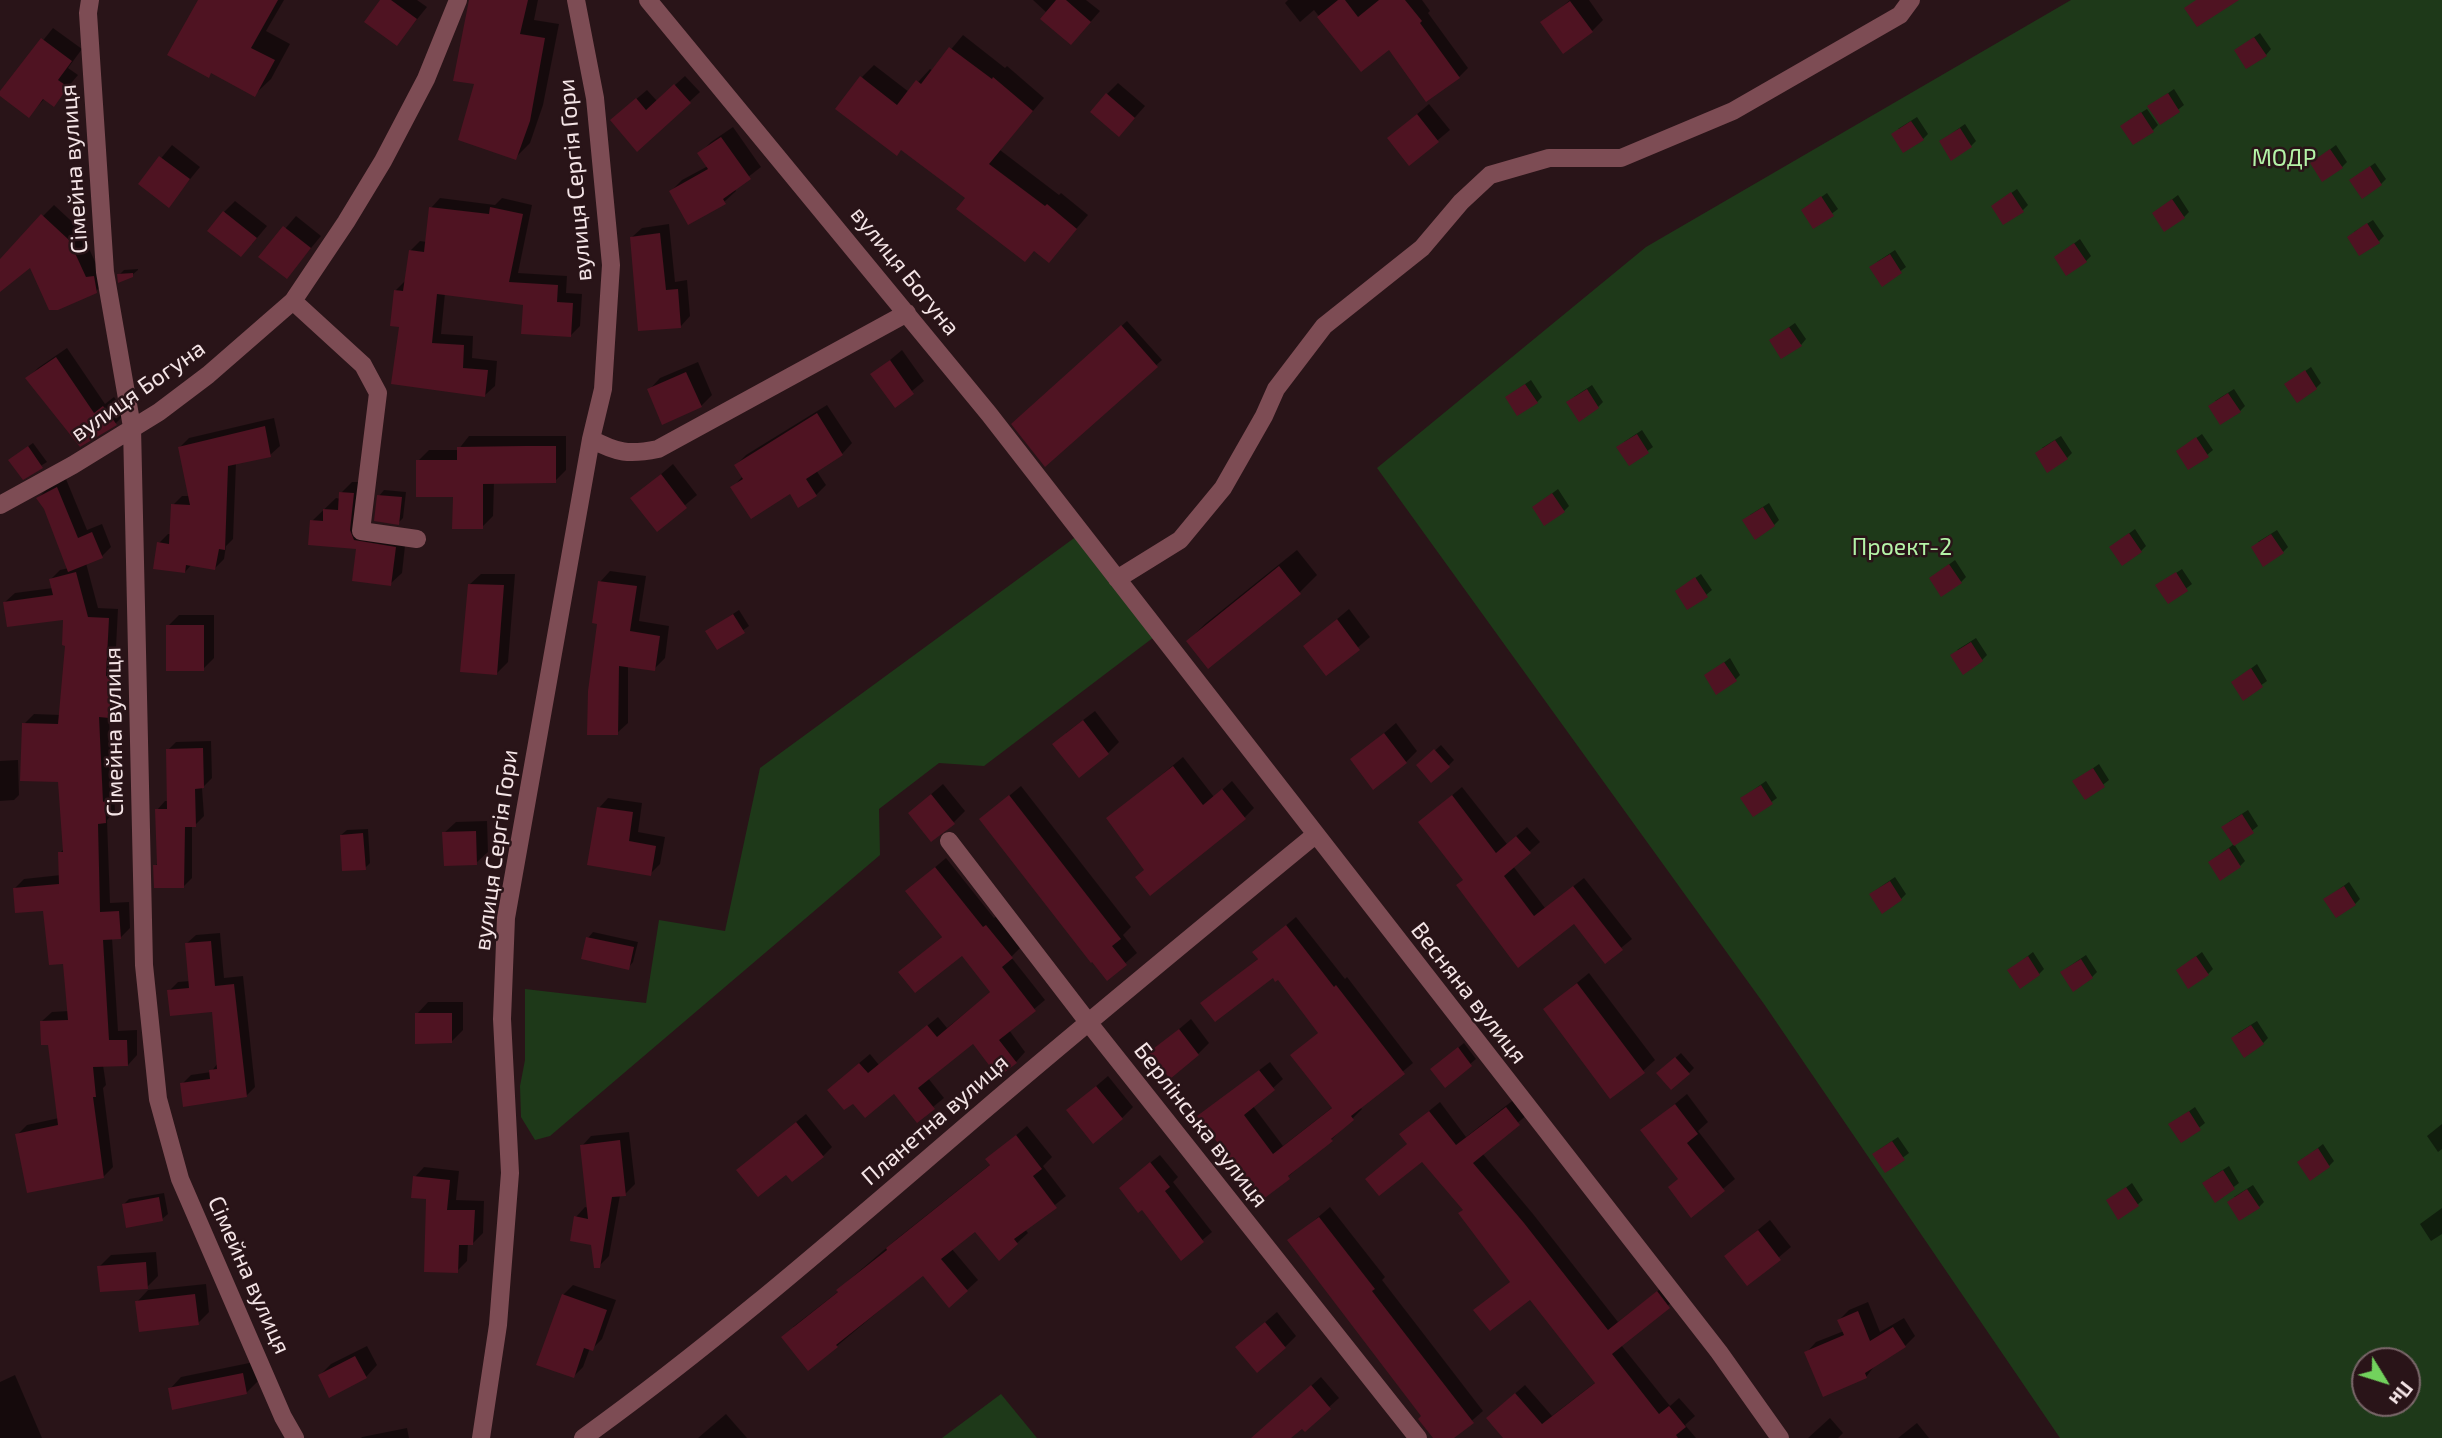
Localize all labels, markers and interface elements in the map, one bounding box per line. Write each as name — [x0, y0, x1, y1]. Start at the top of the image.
street label: вулиця Сергія Гори — [552, 78, 598, 282]
street label: Сімейна вулиця — [54, 83, 94, 255]
park label: МОДР — [2252, 144, 2316, 172]
street label: вулиця Богуна — [845, 201, 965, 341]
street label: вулиця Богуна — [66, 334, 210, 448]
park label: Проект-2 — [1852, 533, 1952, 561]
street label: Сімейна вулиця — [99, 647, 129, 817]
street label: вулиця Сергія Гори — [468, 748, 524, 952]
street label: Весняна вулиця — [1405, 917, 1533, 1069]
street label: Берлінська вулиця — [1128, 1037, 1274, 1213]
street label: Планетна вулиця — [856, 1049, 1014, 1191]
street label: Сімейна вулиця — [202, 1192, 296, 1358]
north arrow — [2351, 1347, 2421, 1417]
text: Пн — [2385, 1377, 2418, 1411]

